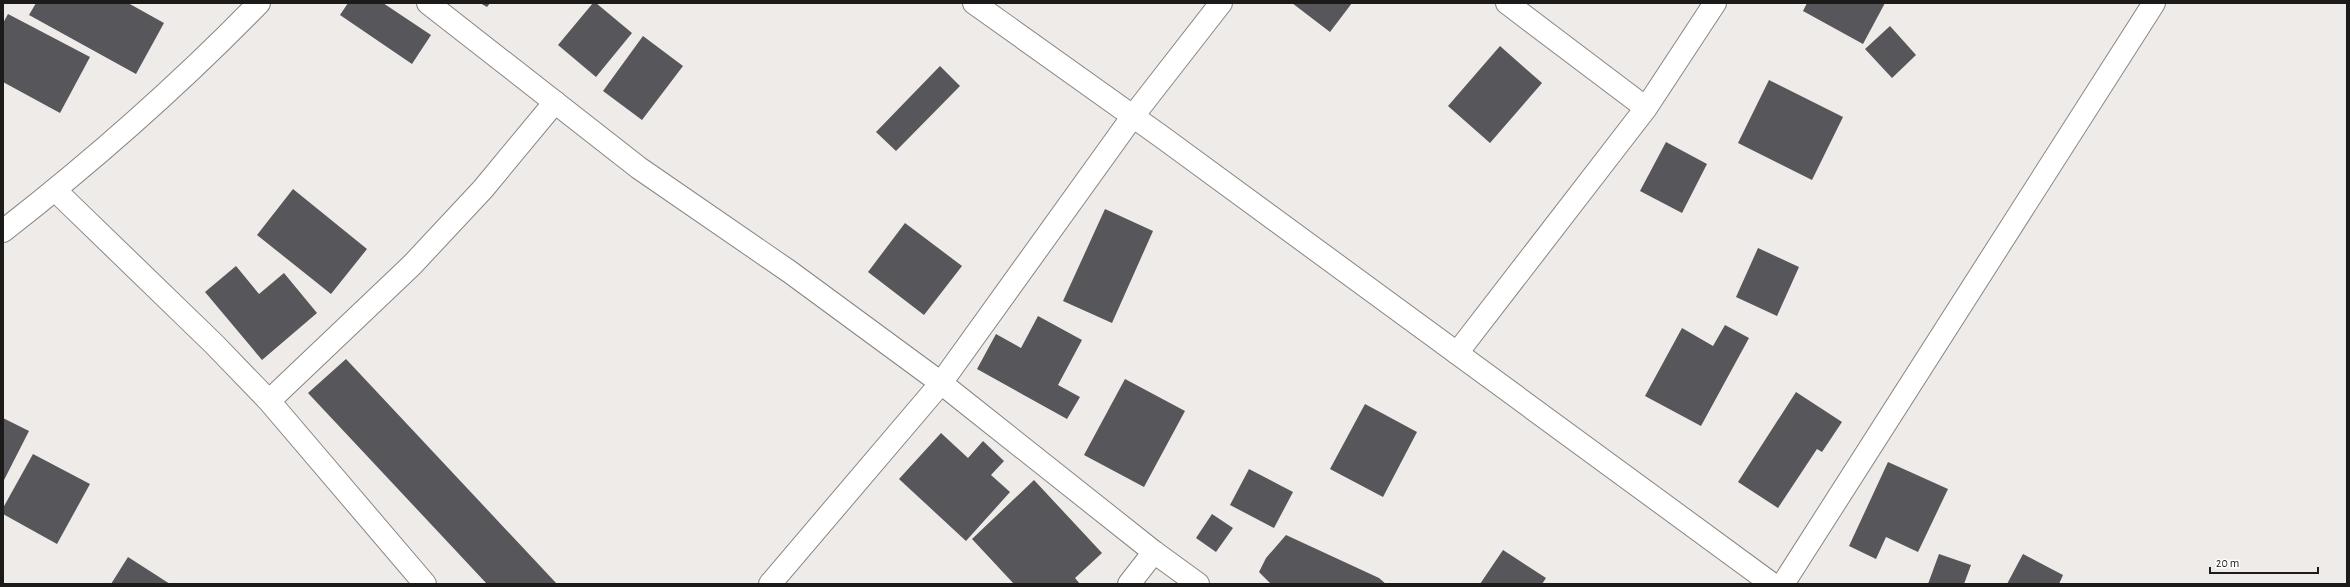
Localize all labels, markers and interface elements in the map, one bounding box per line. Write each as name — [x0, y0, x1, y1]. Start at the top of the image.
scale bar — [2210, 549, 2318, 575]
text: 20 m — [2216, 557, 2239, 569]

